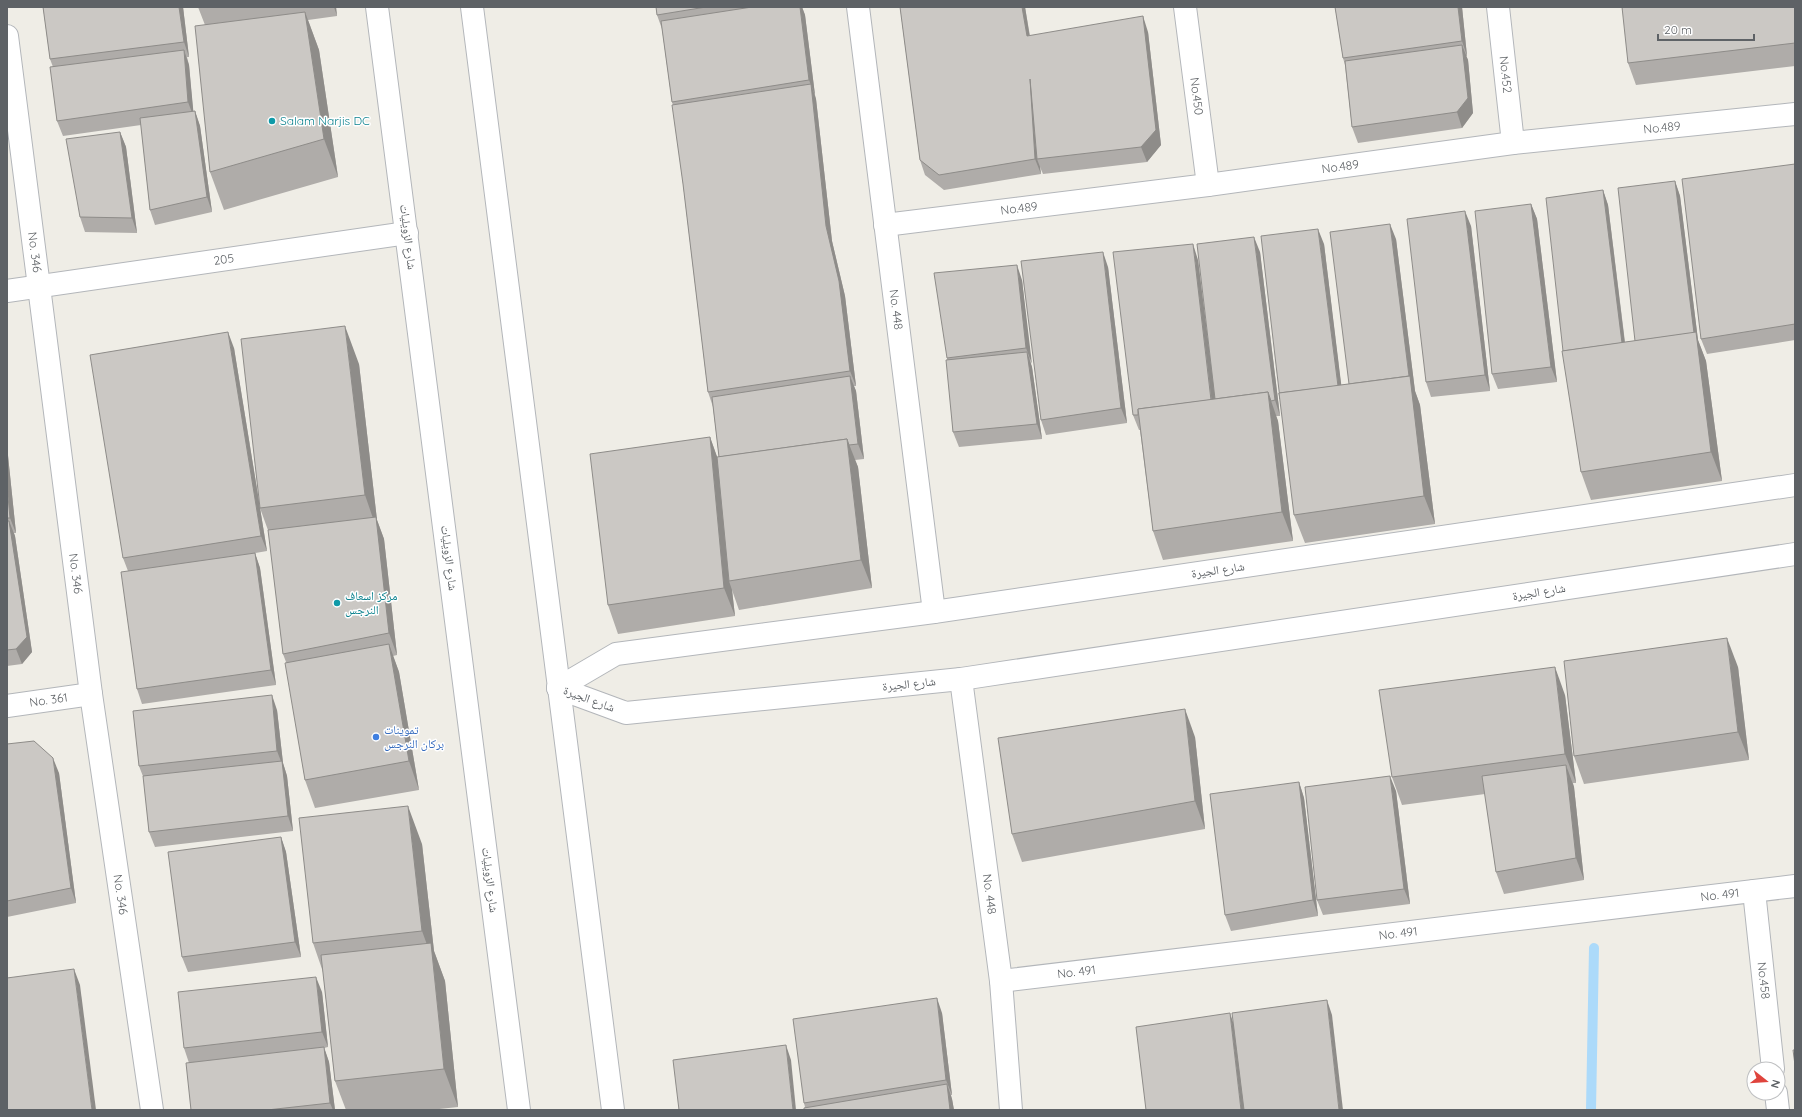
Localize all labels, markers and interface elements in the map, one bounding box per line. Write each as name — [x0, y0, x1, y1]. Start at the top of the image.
scale bar — [1658, 16, 1754, 42]
text: 20 m — [1664, 22, 1692, 37]
street label: No.452 — [1496, 55, 1515, 94]
street label: No.450 — [1187, 76, 1207, 116]
place label: Salam Narjis DC — [280, 113, 370, 128]
marker: Salam Narjis DC — [267, 116, 277, 126]
street label: No.489 — [1642, 118, 1681, 137]
street label: No.489 — [1321, 156, 1360, 176]
street label: No.489 — [999, 198, 1039, 218]
street label: شارع الزويليات — [396, 203, 420, 271]
street label: No. 346 — [25, 231, 45, 274]
street label: 205 — [213, 250, 235, 268]
street label: No. 448 — [887, 288, 906, 331]
street label: شارع الزويليات — [437, 524, 461, 592]
street label: No. 346 — [66, 553, 86, 595]
street label: شارع الجيرة — [1190, 558, 1246, 582]
street label: شارع الجيرة — [1511, 580, 1567, 604]
place label: مركز اسعاف النرجس — [345, 588, 397, 617]
marker: مركز اسعاف النرجس — [332, 598, 342, 608]
street label: شارع الجيرة — [882, 673, 937, 695]
street label: شارع الجيرة — [561, 682, 617, 716]
street label: No. 361 — [28, 689, 69, 710]
place label: تموينات بركان النرجس — [384, 722, 444, 751]
marker: تموينات بركان النرجس — [371, 732, 381, 742]
street label: شارع الزويليات — [478, 846, 502, 914]
street label: No. 346 — [111, 873, 131, 916]
street label: No. 448 — [980, 873, 1000, 915]
street label: No. 491 — [1700, 885, 1740, 904]
street label: No. 491 — [1378, 923, 1418, 943]
street label: No.458 — [1755, 961, 1773, 1000]
street label: No. 491 — [1056, 962, 1097, 981]
north arrow — [1746, 1061, 1786, 1101]
text: N — [1768, 1078, 1783, 1090]

